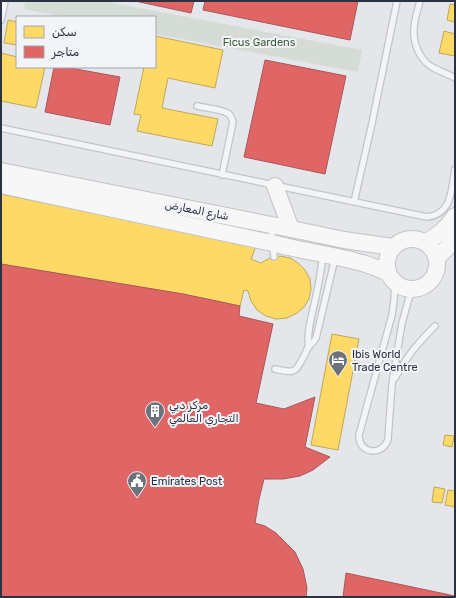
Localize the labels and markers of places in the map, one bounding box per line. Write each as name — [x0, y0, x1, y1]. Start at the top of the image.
place label: Ibis World Trade Centre — [352, 348, 418, 374]
hotel icon: Ibis World Trade Centre — [327, 349, 349, 377]
place label: مركز دبي التجاري العالمي — [169, 399, 239, 427]
building icon: مركز دبي التجاري العالمي — [144, 400, 166, 428]
public building icon: Emirates Post — [126, 470, 148, 498]
place label: Emirates Post — [151, 475, 223, 488]

